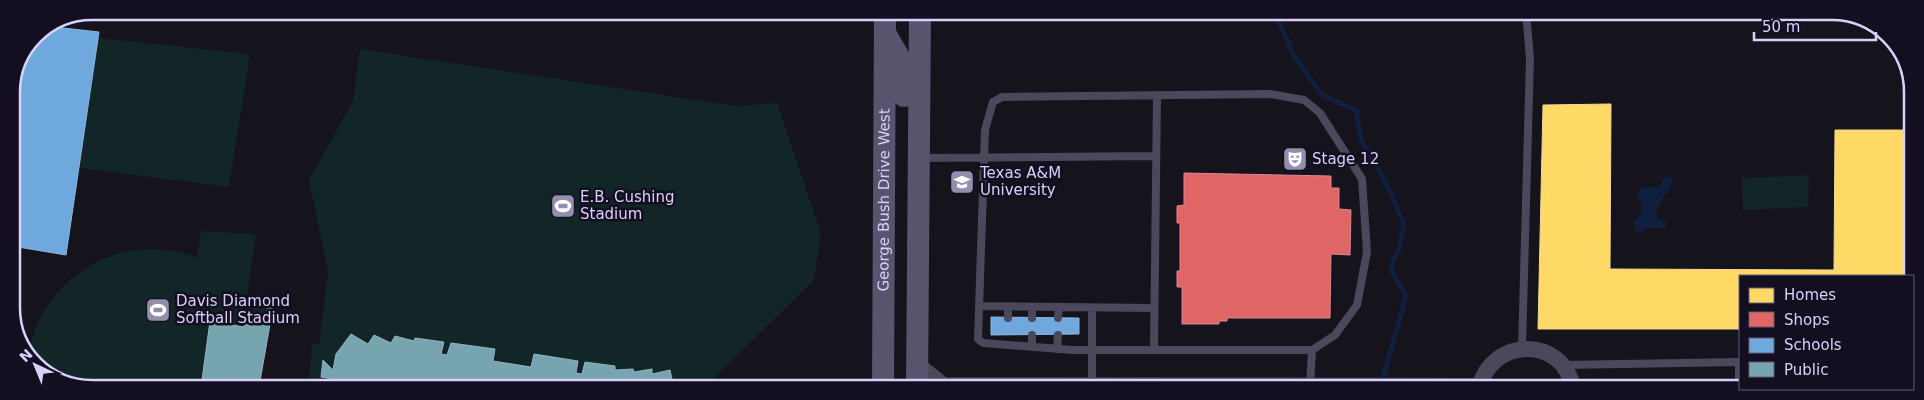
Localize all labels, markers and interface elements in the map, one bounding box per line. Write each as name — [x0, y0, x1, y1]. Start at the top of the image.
scale bar — [1754, 10, 1876, 42]
text: 50 m — [1762, 18, 1800, 36]
street label: George Bush Drive West — [875, 108, 893, 292]
theatre icon: Stage 12 — [1282, 146, 1308, 172]
place label: Stage 12 — [1312, 150, 1379, 168]
place label: Texas A&M University — [979, 164, 1061, 199]
school or university icon: Texas A&M University — [949, 169, 975, 195]
place label: E.B. Cushing Stadium — [580, 188, 675, 223]
sports icon: E.B. Cushing Stadium — [550, 193, 576, 219]
legend — [1739, 275, 1914, 390]
text: Homes — [1784, 286, 1836, 304]
place label: Davis Diamond Softball Stadium — [176, 292, 300, 327]
sports icon: Davis Diamond Softball Stadium — [145, 297, 171, 323]
text: Shops — [1784, 311, 1830, 329]
text: Schools — [1784, 336, 1842, 354]
north arrow — [10, 340, 60, 390]
text: N — [16, 346, 36, 365]
text: Public — [1784, 361, 1828, 379]

